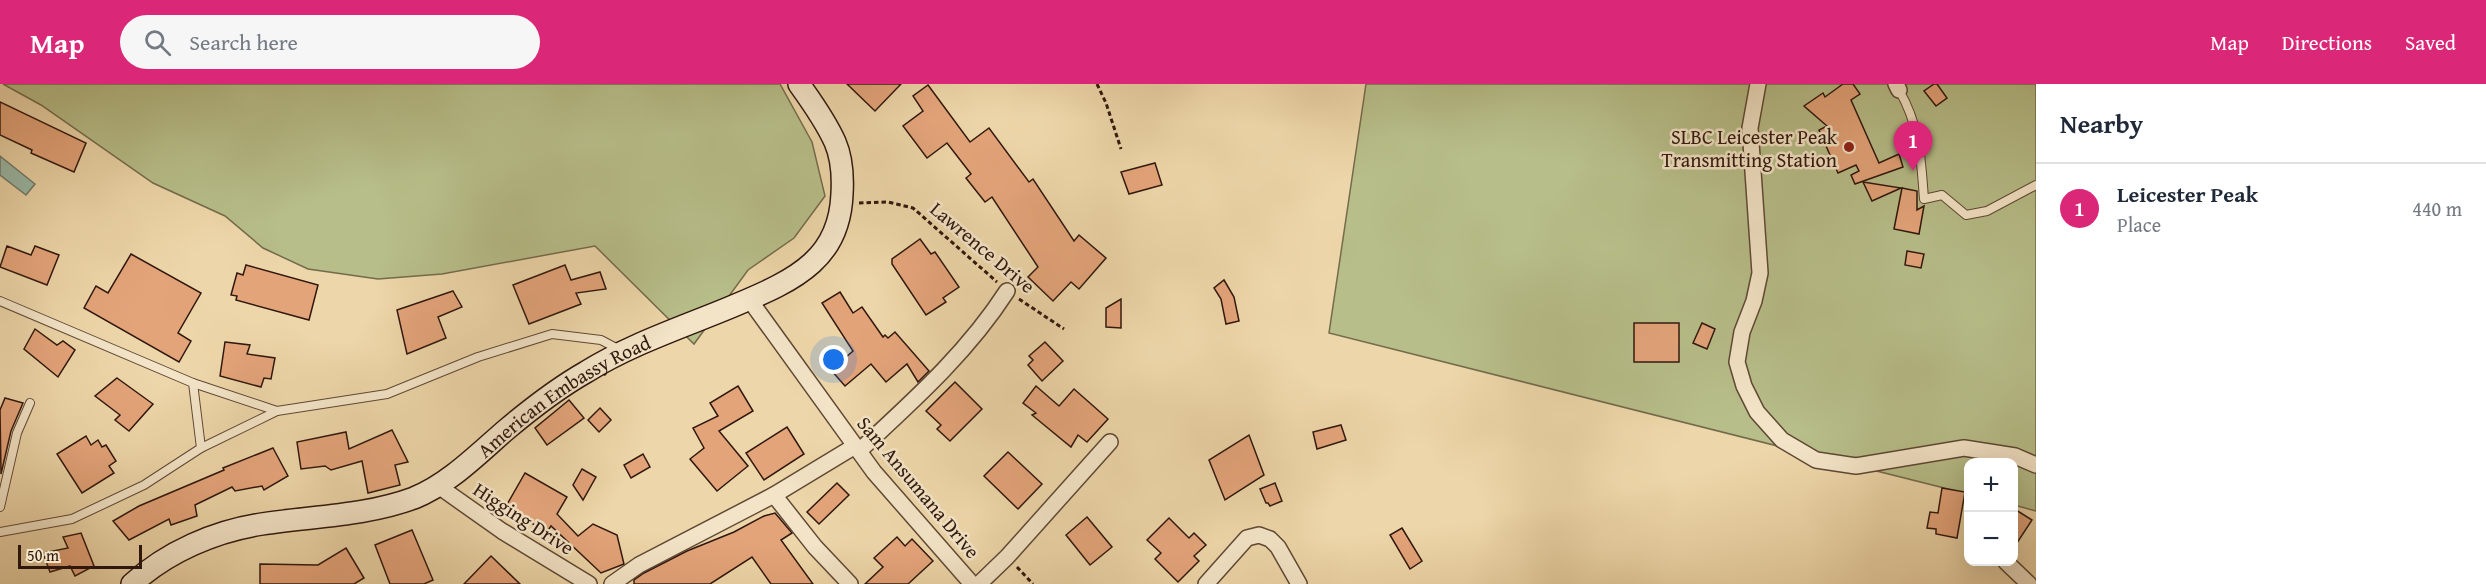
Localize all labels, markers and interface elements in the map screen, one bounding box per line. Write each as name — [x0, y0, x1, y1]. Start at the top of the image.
search box — [120, 15, 540, 69]
text: Map — [30, 22, 84, 63]
icon: search — [141, 26, 174, 59]
text: Search here — [189, 26, 298, 58]
text: Map — [2210, 27, 2249, 58]
text: Directions — [2282, 27, 2372, 58]
text: Saved — [2405, 27, 2456, 58]
text: Nearby — [2060, 104, 2143, 143]
place label: SLBC Leicester Peak Transmitting Station — [1661, 122, 1838, 174]
pin: 1 — [1894, 122, 1932, 171]
marker: SLBC Leicester Peak Transmitting Station — [1842, 140, 1856, 154]
text: Leicester Peak — [2117, 178, 2258, 210]
street label: Lawrence Drive — [924, 194, 1042, 300]
text: 1 — [2074, 194, 2085, 223]
text: 440 m — [2412, 194, 2462, 223]
text: Place — [2117, 210, 2161, 239]
street label: American Embassy Road — [470, 327, 655, 464]
your location — [819, 345, 848, 374]
street label: Sam Ansumana Drive — [851, 410, 987, 564]
map controls — [1964, 458, 2018, 566]
button: + — [1964, 458, 2018, 512]
street label: Higging Drive — [468, 475, 580, 561]
button: − — [1964, 512, 2018, 566]
scale bar — [18, 542, 142, 570]
text: 50 m — [27, 543, 59, 567]

